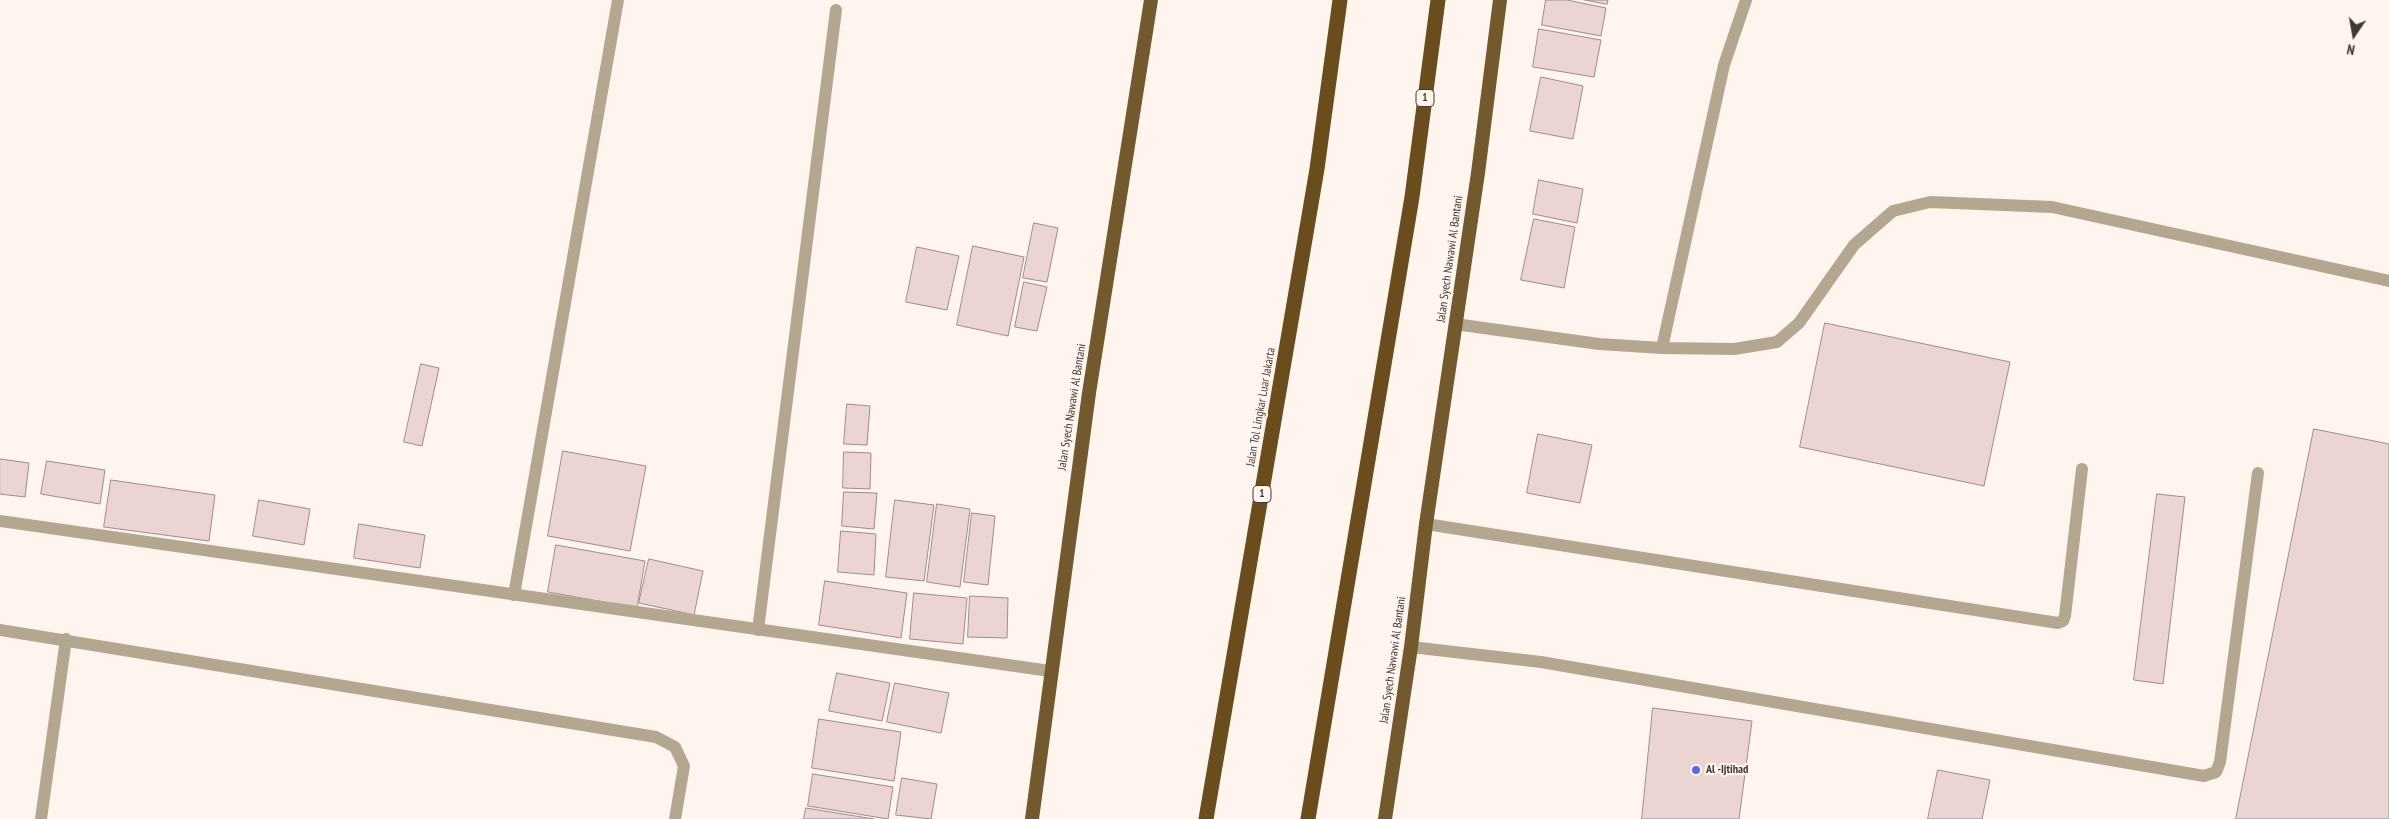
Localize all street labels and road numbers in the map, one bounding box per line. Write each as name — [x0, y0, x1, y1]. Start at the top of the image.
road number: 1 — [1416, 90, 1434, 106]
street label: Jalan Syech Nawawi Al Bantani — [1434, 195, 1466, 323]
street label: Jalan Syech Nawawi Al Bantani — [1055, 343, 1089, 471]
street label: Jalan Tol Lingkar Luar Jakarta — [1243, 346, 1279, 468]
road number: 1 — [1253, 486, 1271, 502]
street label: Jalan Syech Nawawi Al Bantani — [1377, 596, 1409, 724]

